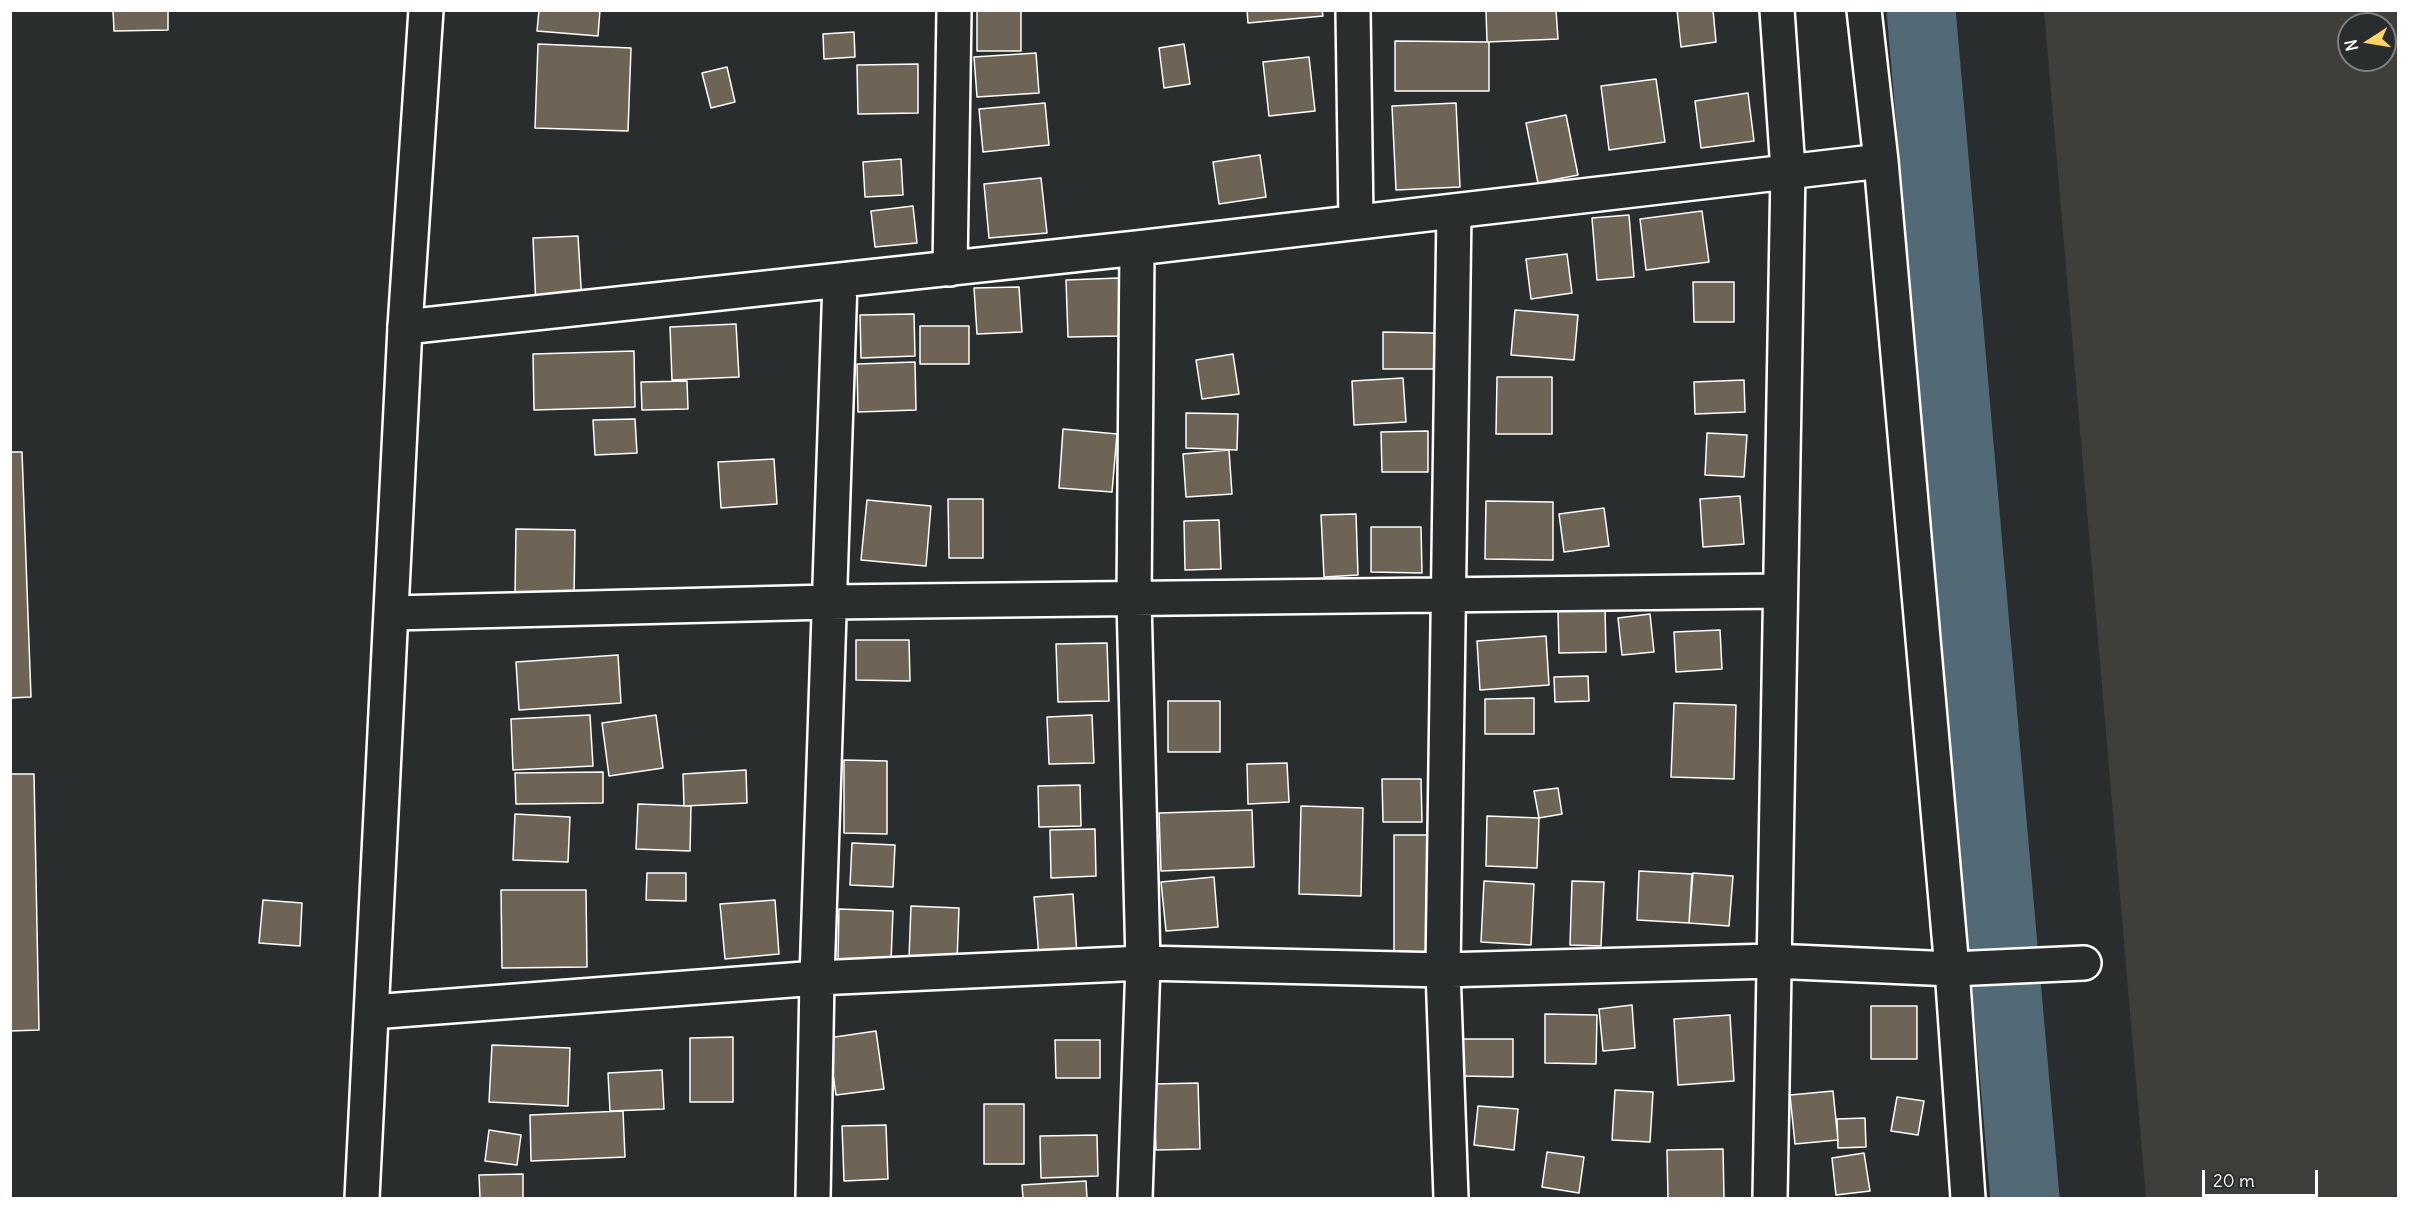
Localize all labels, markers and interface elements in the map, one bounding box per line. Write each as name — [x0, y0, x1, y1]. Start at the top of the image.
north arrow — [2337, 12, 2397, 72]
text: N — [2340, 38, 2362, 53]
scale bar — [2205, 1158, 2320, 1196]
text: 20 m — [2213, 1169, 2255, 1192]

